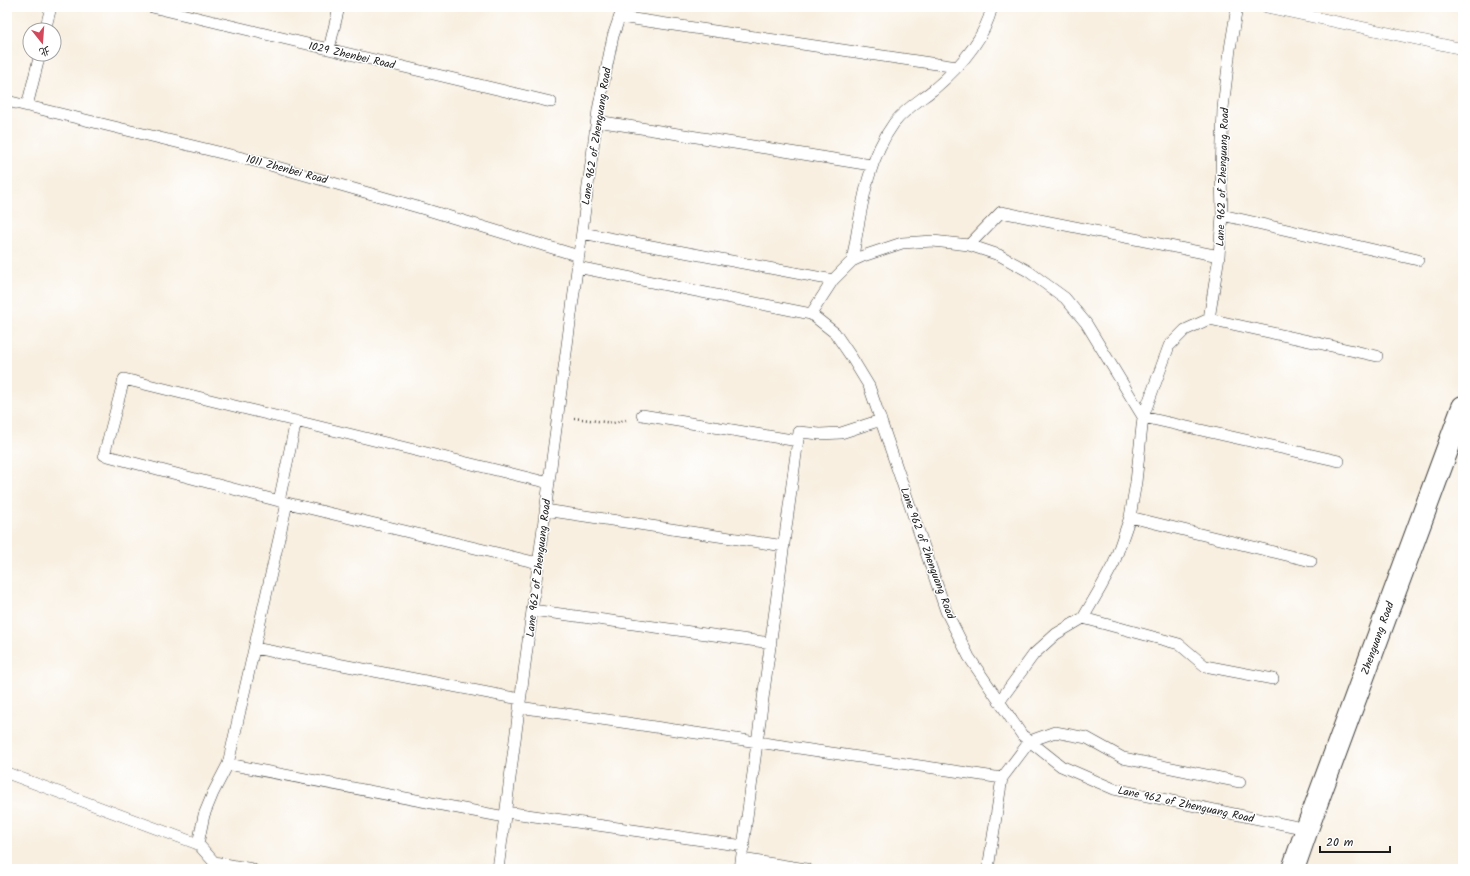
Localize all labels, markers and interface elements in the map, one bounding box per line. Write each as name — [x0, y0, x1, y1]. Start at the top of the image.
north arrow — [22, 22, 62, 62]
street label: 1029 Zhenbei Road — [307, 37, 397, 75]
text: 北 — [37, 40, 53, 61]
street label: Lane 962 of Zhenguang Road — [577, 66, 617, 206]
street label: Lane 962 of Zhenguang Road — [1212, 107, 1234, 247]
street label: 1011 Zhenbei Road — [244, 150, 330, 190]
street label: Lane 962 of Zhenguang Road — [895, 485, 959, 622]
street label: Lane 962 of Zhenguang Road — [522, 498, 556, 638]
street label: Zhenguang Road — [1356, 599, 1400, 677]
street label: Lane 962 of Zhenguang Road — [1116, 782, 1256, 828]
scale bar — [1320, 828, 1390, 854]
text: 20 m — [1326, 833, 1354, 852]

